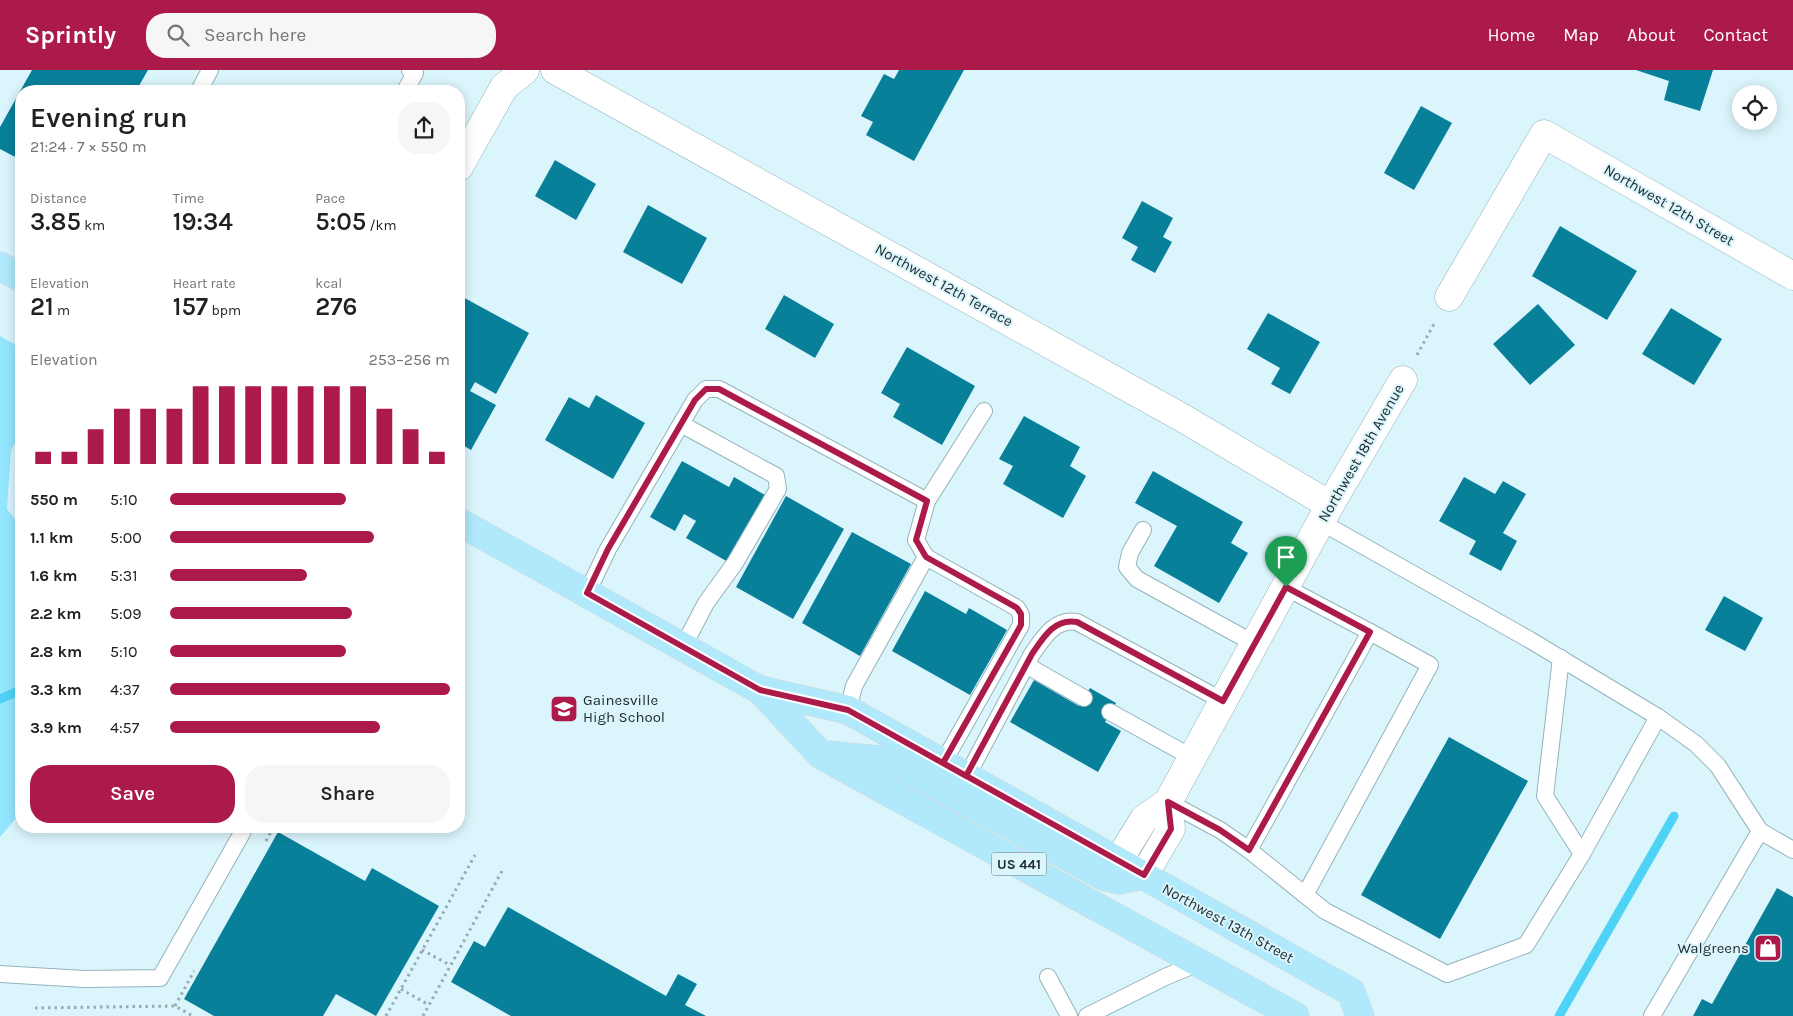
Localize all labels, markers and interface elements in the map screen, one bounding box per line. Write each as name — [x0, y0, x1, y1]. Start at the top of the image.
search box — [146, 13, 496, 58]
text: Sprintly — [25, 21, 116, 49]
icon: search — [164, 21, 192, 49]
text: Search here — [204, 24, 306, 46]
text: Home — [1487, 24, 1535, 46]
text: Map — [1563, 24, 1599, 46]
text: About — [1627, 24, 1676, 46]
text: Contact — [1704, 24, 1768, 46]
map controls — [1732, 85, 1777, 130]
button: locate — [1732, 85, 1777, 130]
text: Evening run — [30, 101, 187, 134]
button: share — [398, 102, 450, 154]
text: 21:24 · 7 × 550 m — [30, 137, 147, 156]
street label: Northwest 12th Street — [1601, 160, 1738, 250]
text: Distance — [30, 190, 87, 207]
text: Time — [173, 190, 204, 207]
text: Pace — [315, 190, 345, 207]
text: 3.85 — [30, 207, 81, 236]
text: 19:34 — [173, 207, 233, 236]
text: 5:05 — [315, 207, 366, 236]
text: km — [81, 217, 105, 234]
text: /km — [366, 217, 397, 234]
street label: Northwest 12th Terrace — [872, 240, 1016, 330]
text: Elevation — [30, 275, 89, 292]
text: Heart rate — [173, 275, 236, 292]
text: kcal — [315, 275, 342, 292]
text: 21 — [30, 292, 54, 321]
text: 157 — [173, 292, 208, 321]
text: 276 — [315, 292, 357, 321]
text: m — [54, 302, 70, 319]
text: bpm — [208, 302, 241, 319]
text: Elevation — [30, 350, 98, 369]
text: 253–256 m — [368, 350, 450, 369]
street label: Northwest 18th Avenue — [1314, 381, 1408, 525]
text: 550 m — [30, 490, 78, 509]
text: 5:10 — [110, 490, 138, 509]
text: 1.1 km — [30, 528, 74, 547]
text: 5:00 — [110, 528, 142, 547]
pin — [1265, 536, 1307, 587]
icon: arrive — [1272, 543, 1300, 571]
text: 1.6 km — [30, 566, 78, 585]
text: 5:31 — [110, 566, 137, 585]
text: 2.2 km — [30, 604, 82, 623]
text: 5:09 — [110, 604, 142, 623]
text: 2.8 km — [30, 642, 82, 661]
text: 5:10 — [110, 642, 138, 661]
text: 3.3 km — [30, 680, 82, 699]
text: 4:37 — [110, 680, 140, 699]
place label: Gainesville High School — [583, 691, 665, 726]
school or university icon: Gainesville High School — [549, 694, 579, 724]
text: 3.9 km — [30, 718, 82, 737]
text: 4:57 — [110, 718, 139, 737]
button: Save — [30, 765, 235, 823]
button: Share — [245, 765, 450, 823]
road number: US 441 — [992, 852, 1046, 876]
street label: Northwest 13th Street — [1159, 879, 1297, 967]
shop icon: Walgreens — [1753, 933, 1783, 963]
place label: Walgreens — [1677, 939, 1749, 957]

